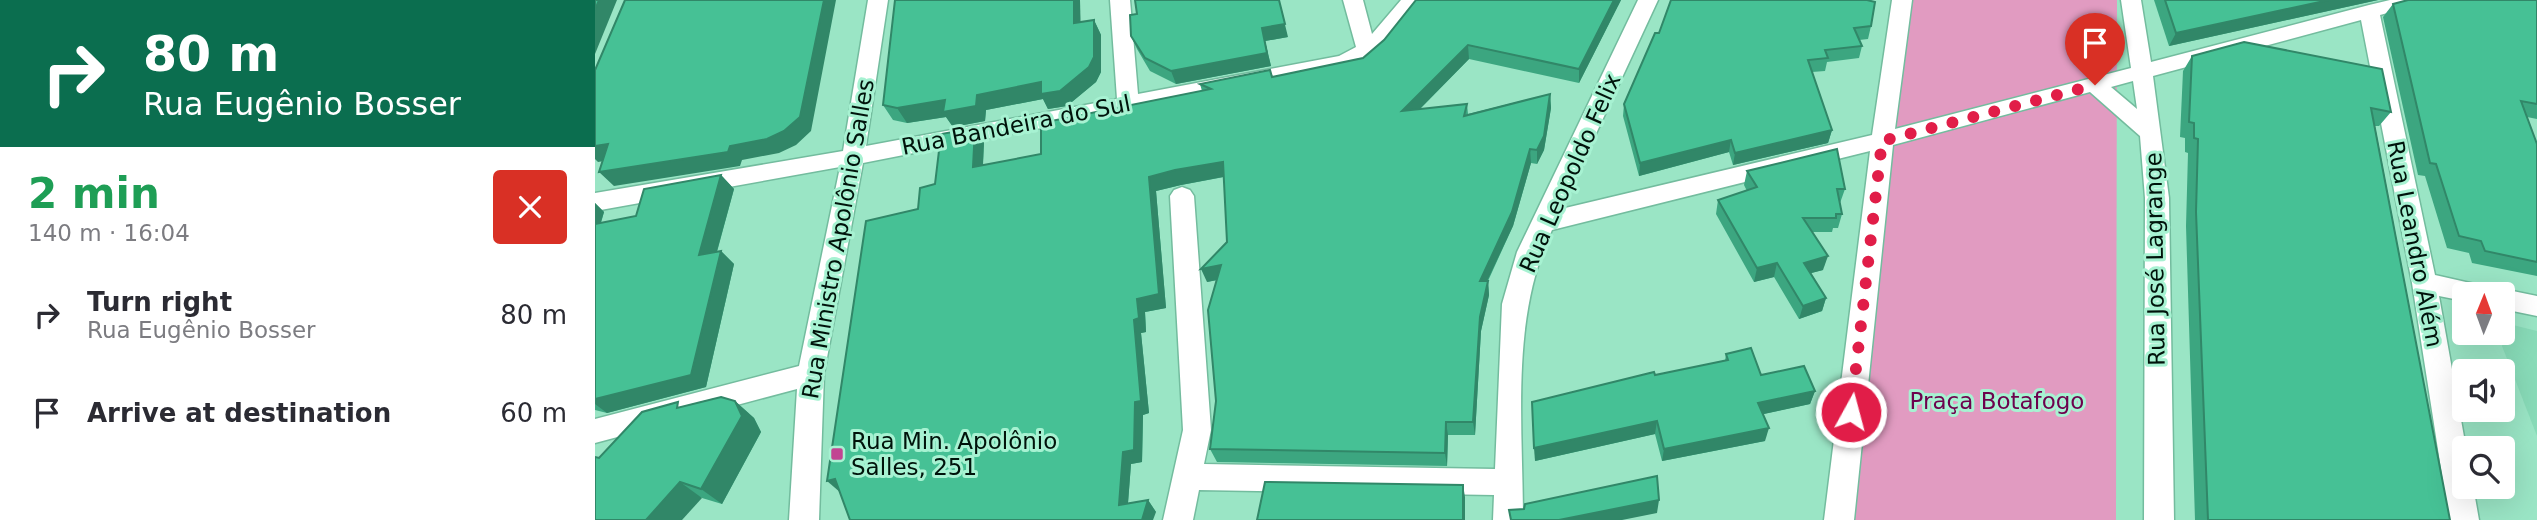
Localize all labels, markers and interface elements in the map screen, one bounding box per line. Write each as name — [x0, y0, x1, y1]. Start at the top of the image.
pin — [2065, 13, 2125, 85]
icon: arrive — [2076, 24, 2114, 62]
text: 80 m — [143, 26, 279, 83]
icon: right — [28, 28, 119, 119]
street label: Rua Leopoldo Felix — [1514, 69, 1626, 277]
street label: Rua Ministro Apolônio Salles — [797, 77, 879, 401]
text: Rua Eugênio Bosser — [143, 85, 461, 123]
street label: Rua Bandeira do Sul — [899, 90, 1133, 160]
street label: Rua Leandro Além — [2382, 139, 2448, 349]
street label: Rua José Lagrange — [2140, 152, 2170, 366]
text: 2 min — [28, 169, 160, 218]
button: close — [493, 170, 567, 244]
text: 140 m · 16:04 — [28, 220, 190, 246]
north arrow — [2452, 282, 2515, 345]
map controls — [2452, 282, 2515, 499]
text: Turn right — [87, 287, 232, 317]
icon: right — [28, 296, 66, 334]
text: 80 m — [500, 300, 567, 330]
text: Rua Eugênio Bosser — [87, 317, 316, 343]
button: sound — [2452, 359, 2515, 422]
position arrow — [1814, 375, 1888, 449]
park label: Praça Botafogo — [1910, 388, 2084, 414]
icon: arrive — [28, 394, 66, 432]
text: Arrive at destination — [87, 398, 391, 428]
text: 60 m — [500, 398, 567, 428]
place label: Rua Min. Apolônio Salles, 251 — [851, 428, 1057, 480]
button: search — [2452, 436, 2515, 499]
marker: Rua Min. Apolônio Salles, 251 — [829, 446, 845, 462]

